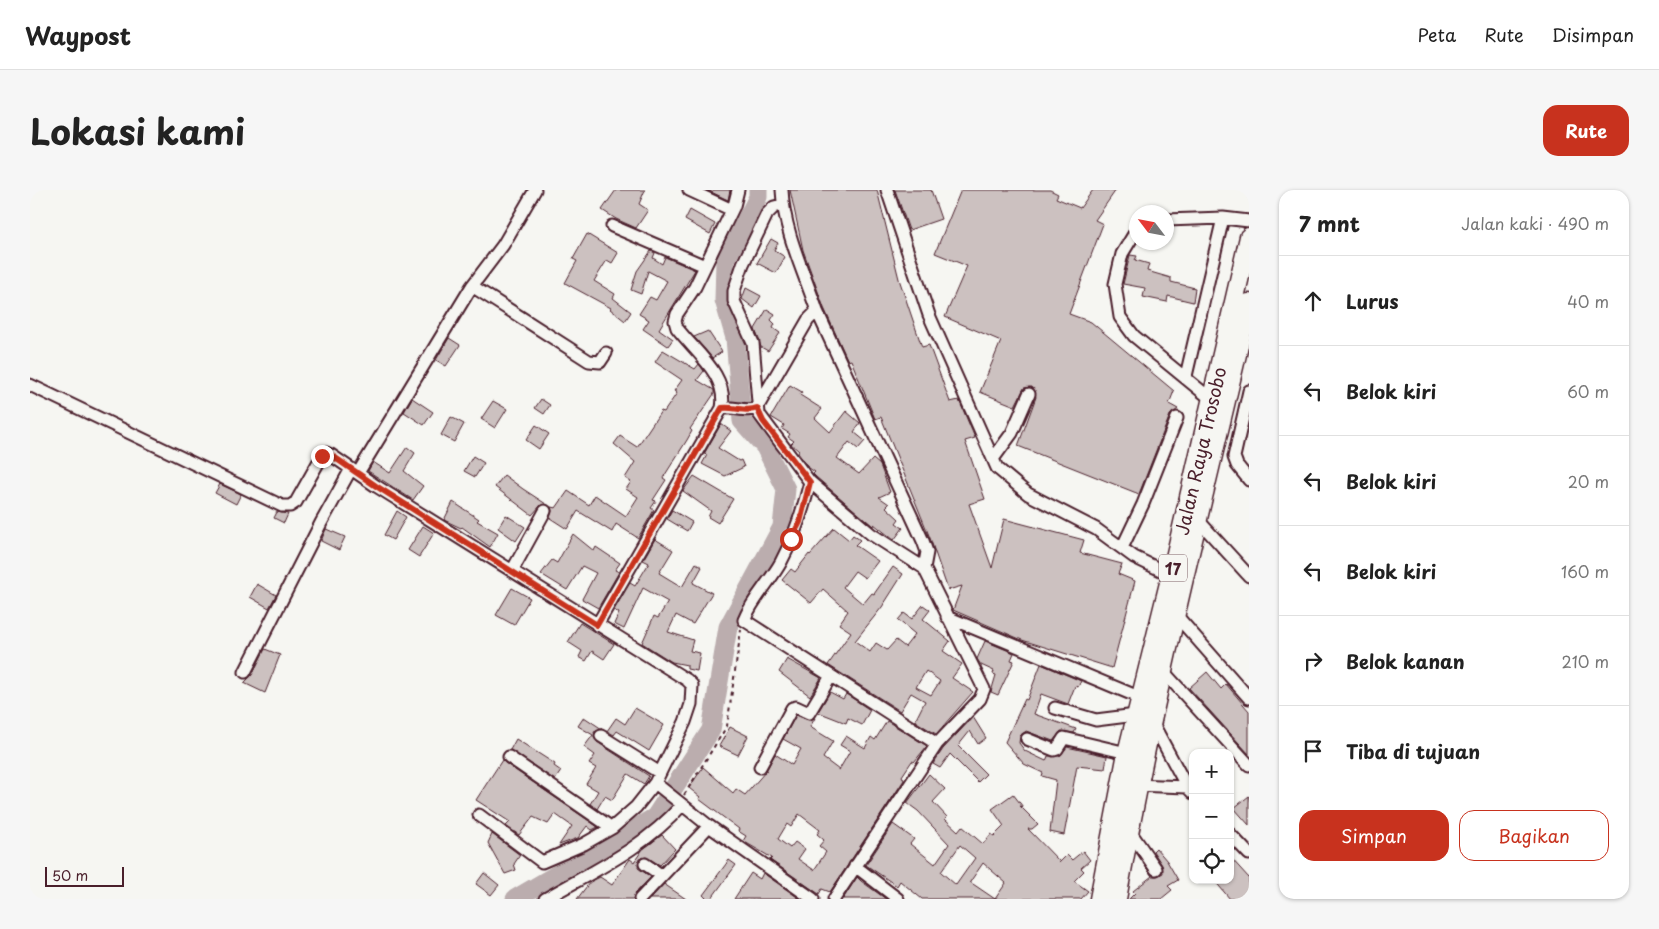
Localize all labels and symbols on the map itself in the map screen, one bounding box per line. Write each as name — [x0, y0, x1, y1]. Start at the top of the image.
north arrow — [1129, 205, 1174, 250]
street label: Jalan Raya Trosobo — [1168, 364, 1232, 538]
route end — [311, 445, 334, 468]
route start — [780, 528, 803, 551]
road number: 17 — [1159, 554, 1187, 582]
scale bar — [45, 864, 124, 887]

